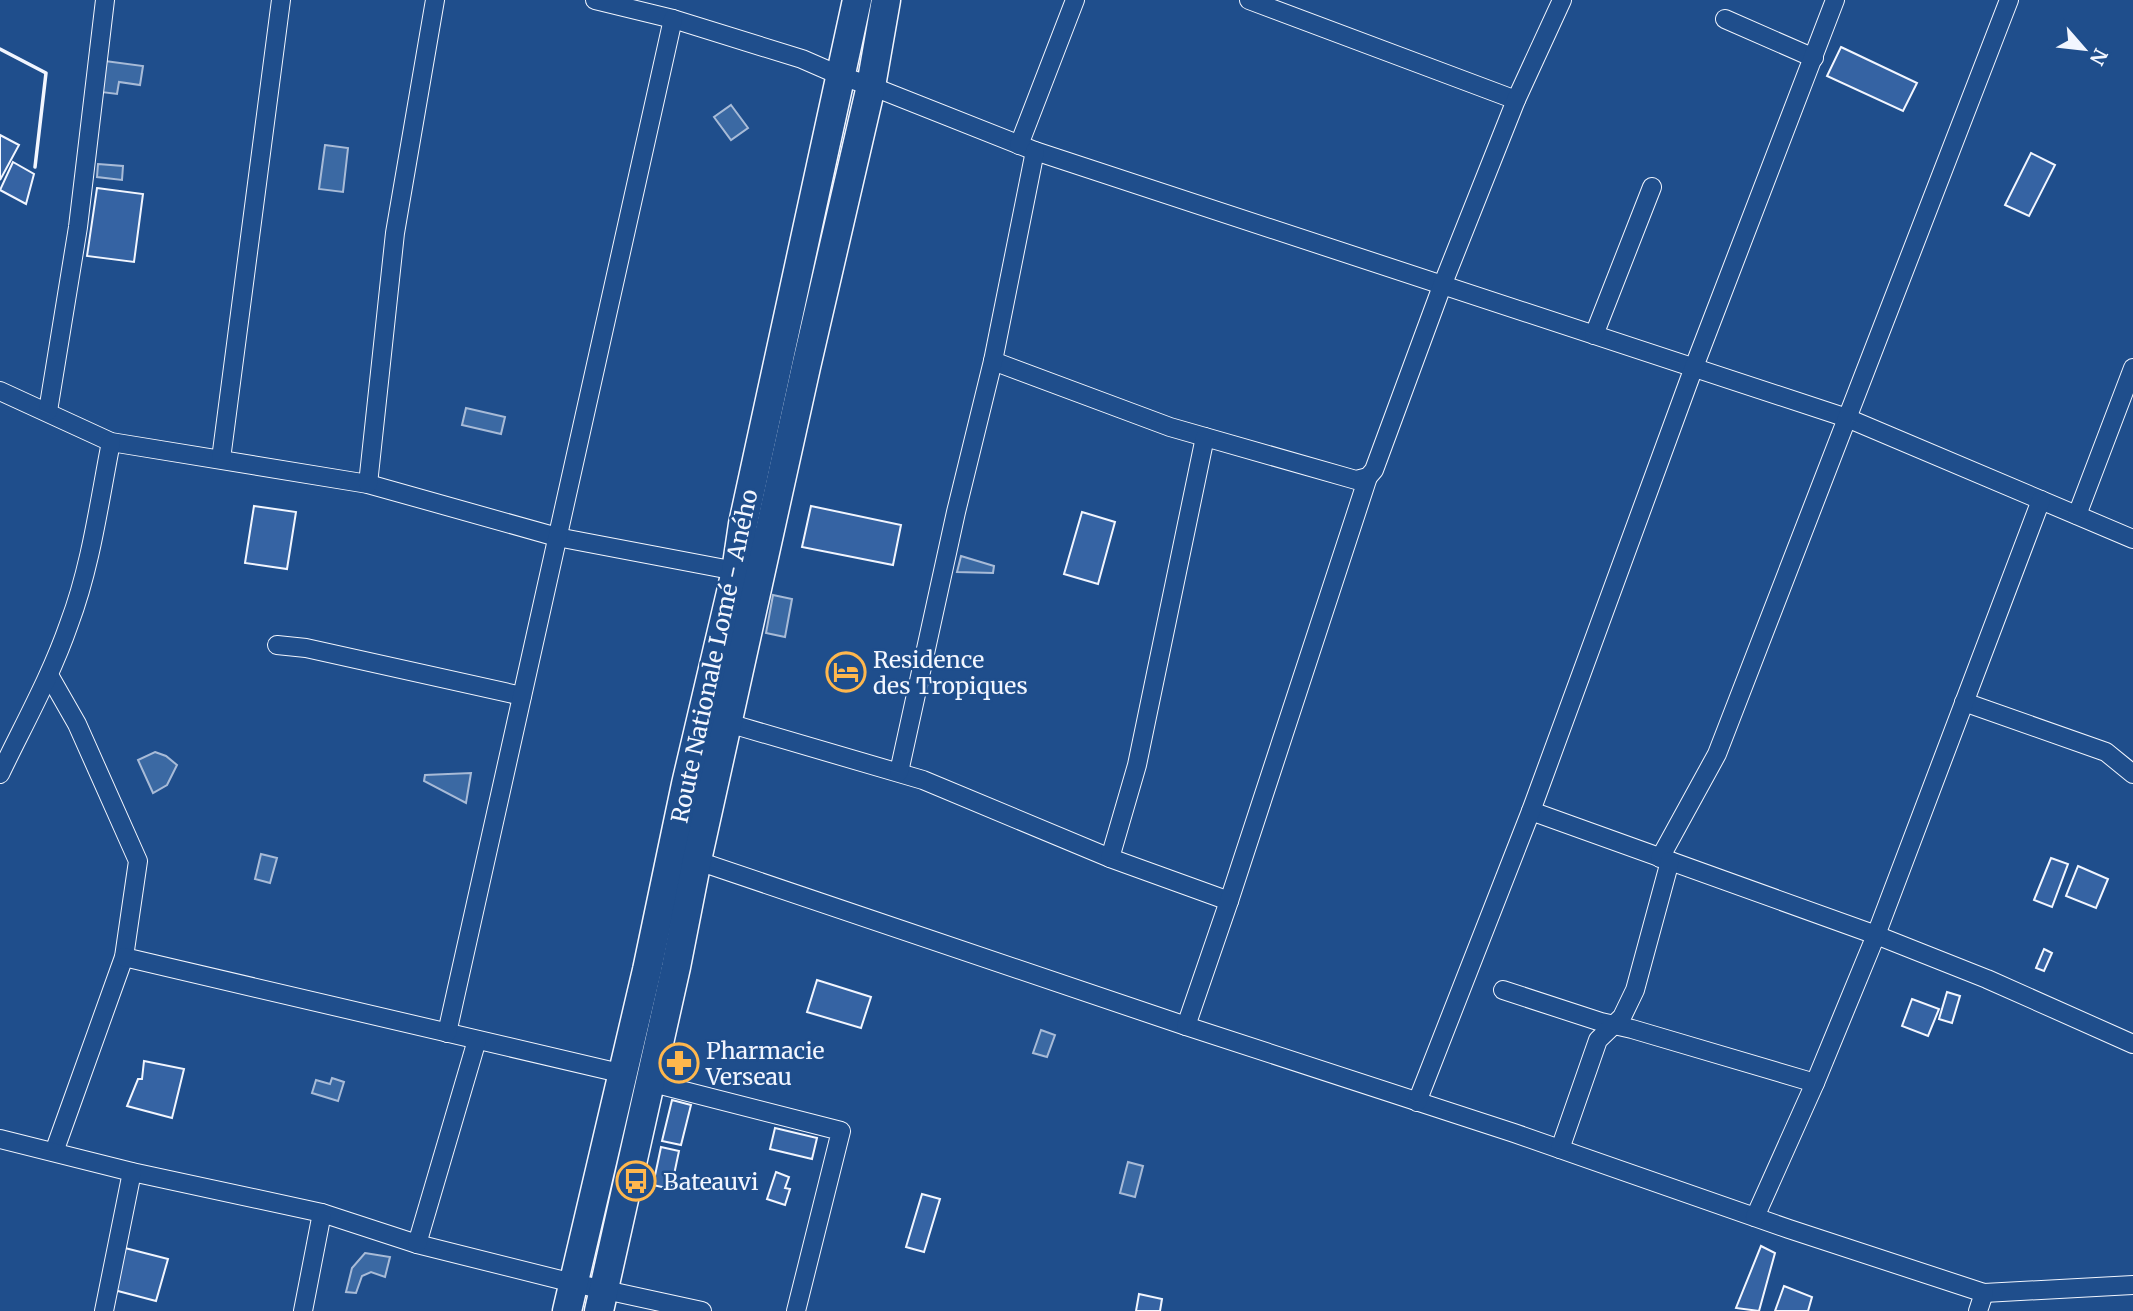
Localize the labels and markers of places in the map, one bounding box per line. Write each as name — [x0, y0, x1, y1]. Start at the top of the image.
place label: Residence des Tropiques — [873, 645, 1028, 700]
hotel icon: Residence des Tropiques — [825, 651, 867, 693]
place label: Pharmacie Verseau — [705, 1036, 825, 1091]
pharmacy icon: Pharmacie Verseau — [658, 1042, 700, 1084]
bus stop icon: Bateauvi — [615, 1160, 657, 1202]
place label: Bateauvi — [663, 1167, 758, 1196]

